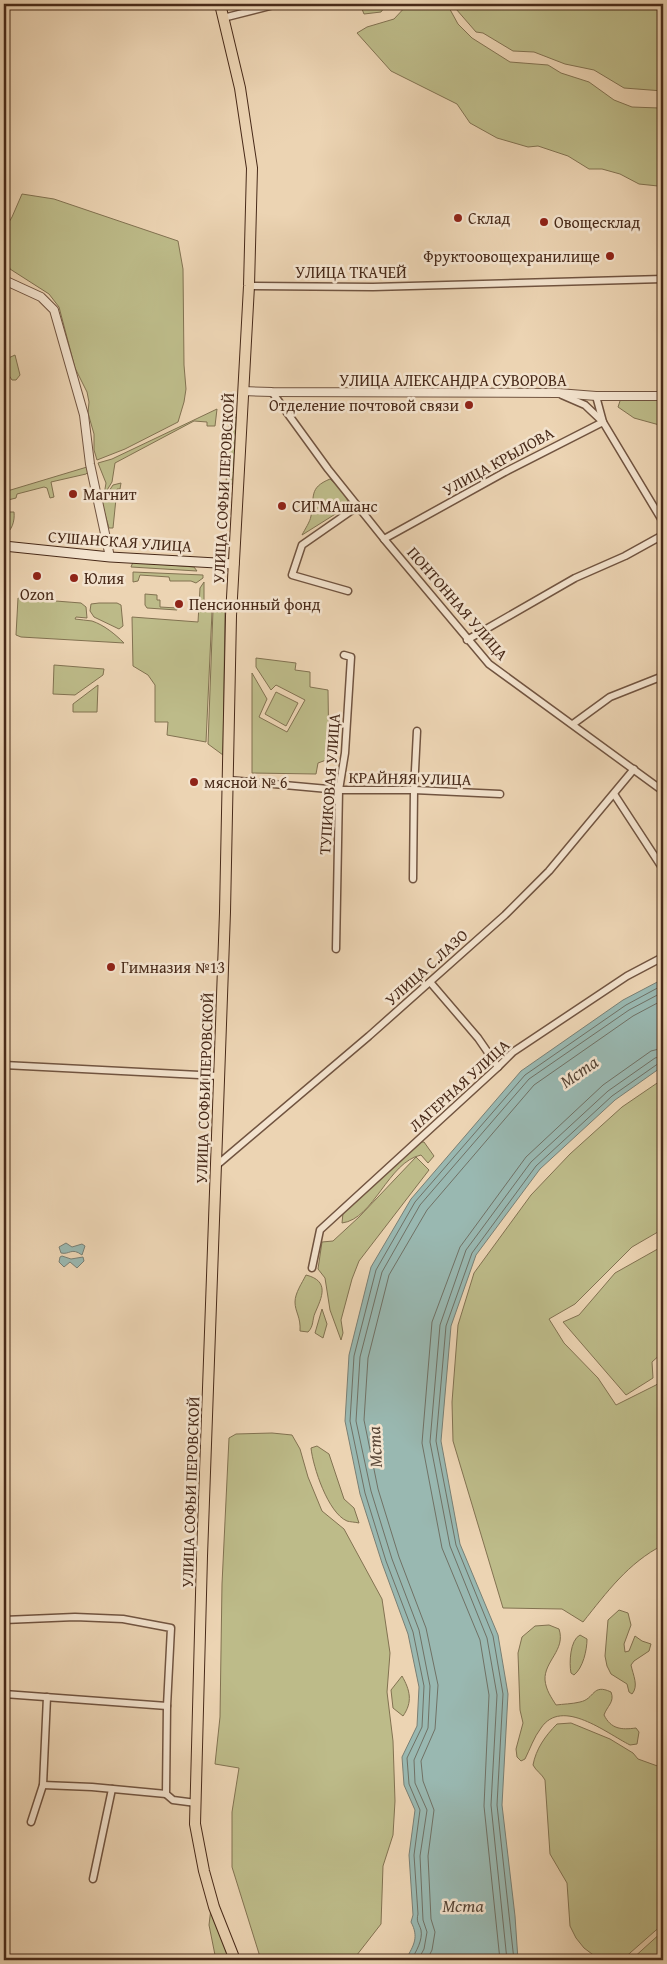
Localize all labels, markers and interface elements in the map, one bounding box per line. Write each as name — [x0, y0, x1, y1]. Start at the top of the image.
place label: Склад — [468, 206, 510, 230]
place label: Овощесклад — [554, 210, 640, 234]
marker: Склад — [452, 212, 464, 224]
marker: Овощесклад — [538, 216, 550, 228]
place label: Фруктоовощехранилище — [423, 244, 600, 268]
marker: Фруктоовощехранилище — [604, 250, 616, 262]
street label: УЛИЦА ТКАЧЕЙ — [295, 260, 407, 284]
street label: УЛИЦА АЛЕКСАНДРА СУВОРОВА — [339, 368, 567, 392]
street label: УЛИЦА СОФЬИ ПЕРОВСКОЙ — [206, 392, 240, 584]
place label: Отделение почтовой связи — [269, 393, 459, 417]
marker: Отделение почтовой связи — [463, 399, 475, 411]
street label: УЛИЦА КРЫЛОВА — [438, 420, 558, 501]
place label: Магнит — [83, 482, 137, 506]
marker: Магнит — [67, 488, 79, 500]
place label: СИГМАшанс — [292, 494, 378, 518]
marker: СИГМАшанс — [276, 500, 288, 512]
street label: СУШАНСКАЯ УЛИЦА — [47, 524, 193, 558]
street label: ПОНТОННАЯ УЛИЦА — [402, 541, 514, 665]
place label: Юлия — [84, 566, 124, 590]
marker: Ozon — [31, 570, 43, 582]
marker: Юлия — [68, 572, 80, 584]
place label: Ozon — [20, 582, 54, 606]
place label: Пенсионный фонд — [189, 592, 321, 616]
marker: Пенсионный фонд — [173, 598, 185, 610]
street label: ТУПИКОВАЯ УЛИЦА — [312, 712, 346, 856]
street label: КРАЙНЯЯ УЛИЦА — [349, 765, 472, 791]
place label: мясной № 6 — [204, 770, 288, 794]
marker: мясной № 6 — [188, 776, 200, 788]
street label: УЛИЦА С.ЛАЗО — [379, 923, 473, 1011]
place label: Гимназия №13 — [121, 955, 225, 979]
marker: Гимназия №13 — [105, 961, 117, 973]
street label: УЛИЦА СОФЬИ ПЕРОВСКОЙ — [189, 992, 219, 1184]
street label: ЛАГЕРНАЯ УЛИЦА — [403, 1033, 515, 1137]
water label: Мста — [554, 1048, 604, 1095]
street label: УЛИЦА СОФЬИ ПЕРОВСКОЙ — [175, 1396, 205, 1588]
water label: Мста — [360, 1425, 389, 1468]
water label: Мста — [442, 1892, 484, 1919]

